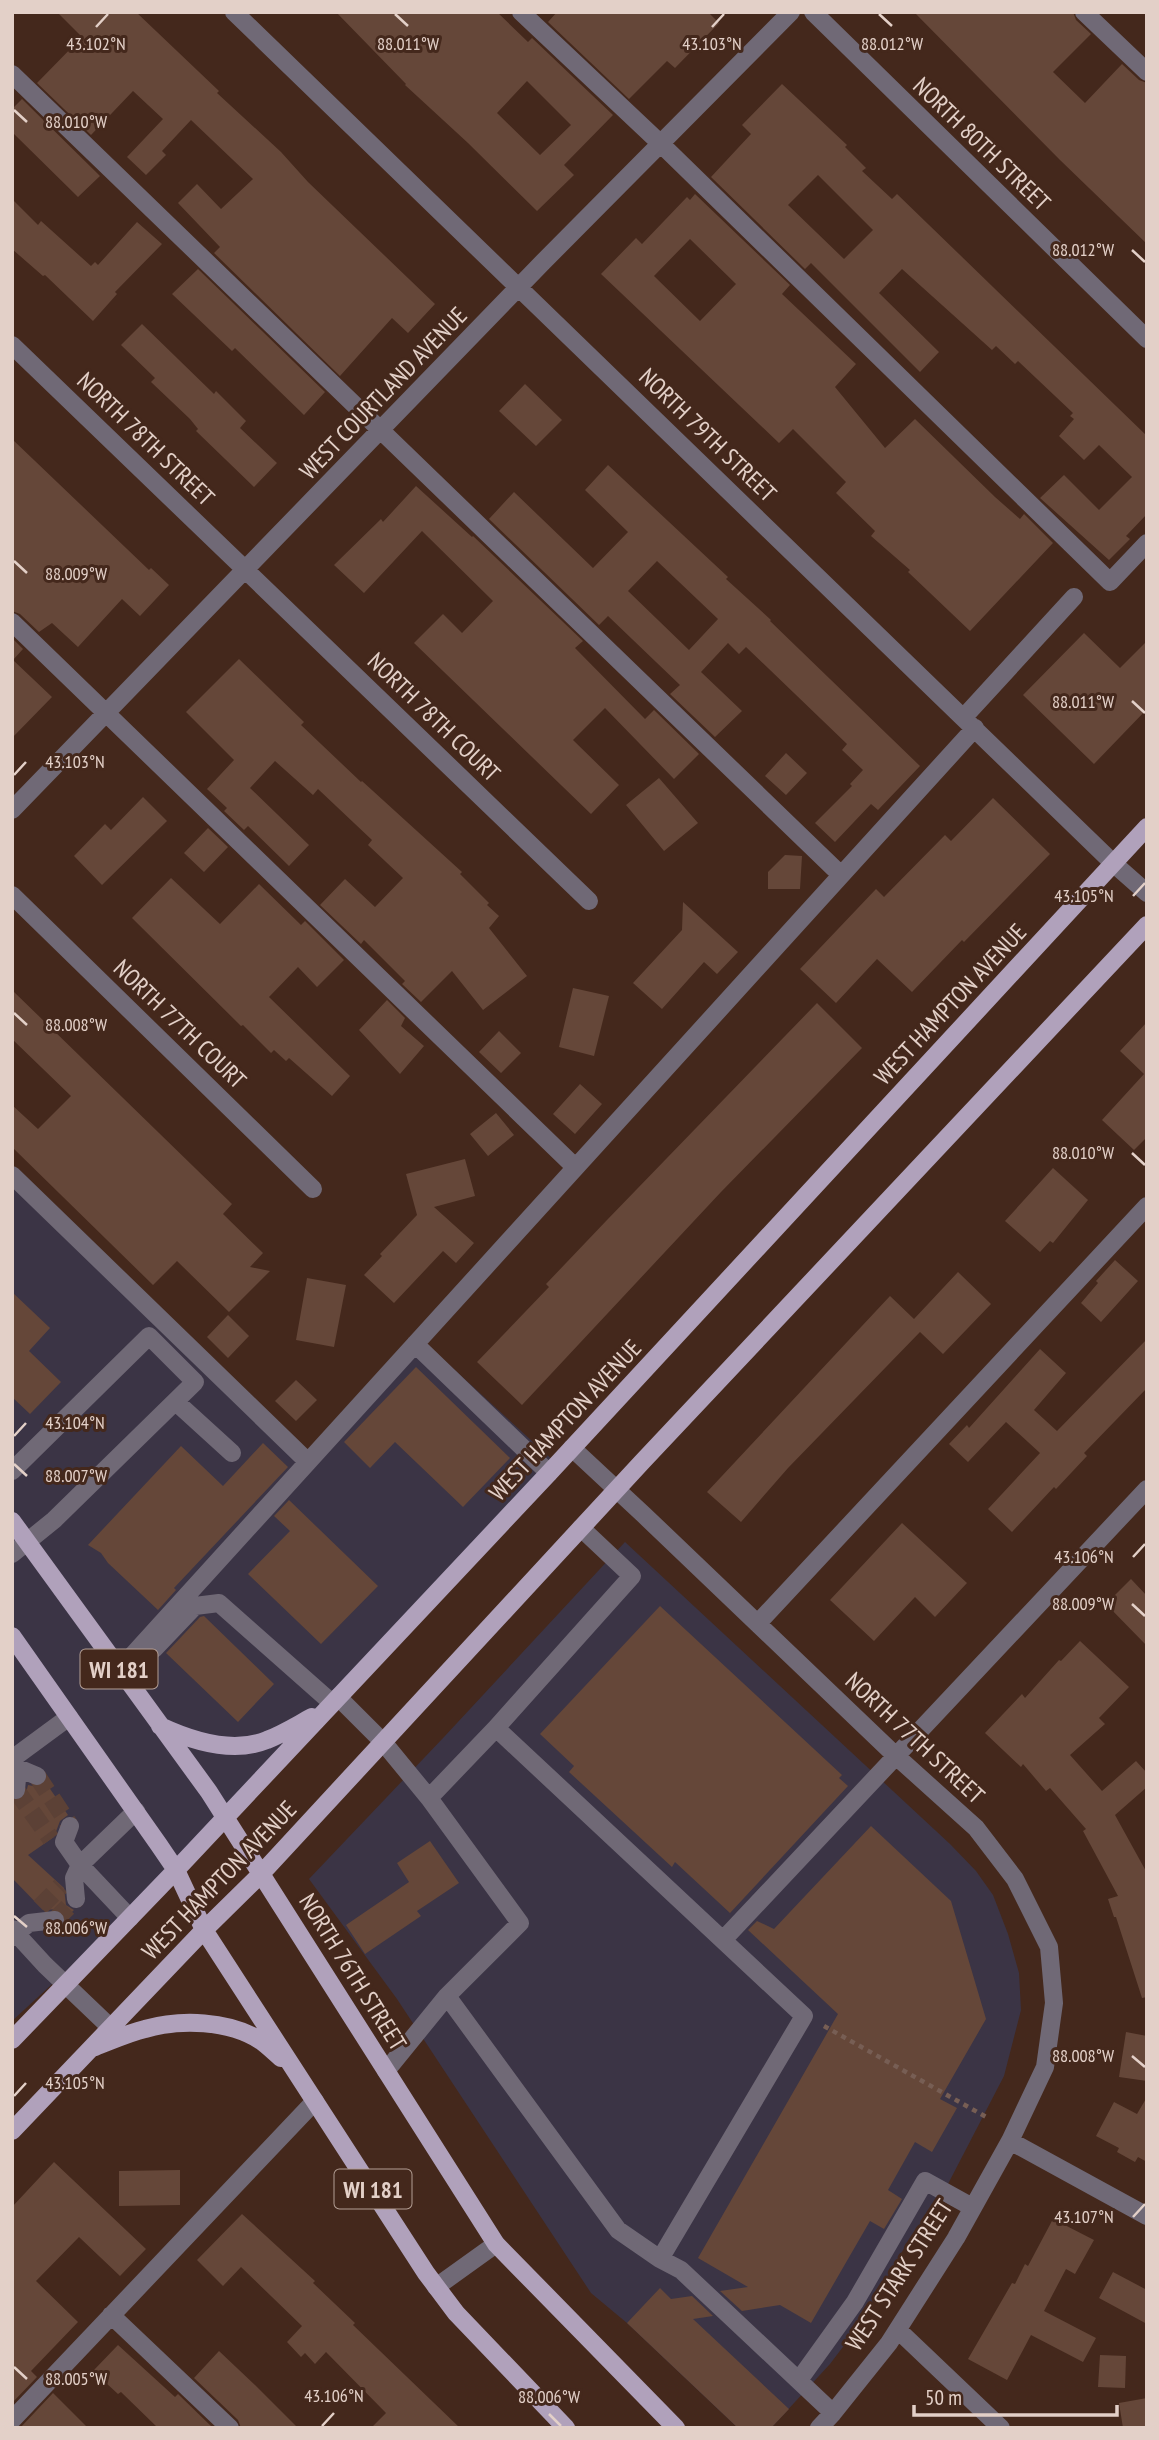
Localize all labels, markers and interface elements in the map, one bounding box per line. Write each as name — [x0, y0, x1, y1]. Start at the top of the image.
text: 43.102°N — [66, 32, 126, 55]
text: 88.011°W — [377, 32, 439, 55]
text: 43.103°N — [682, 32, 742, 55]
text: 88.012°W — [861, 32, 923, 55]
street label: NORTH 80TH STREET — [907, 71, 1057, 218]
text: 88.010°W — [45, 110, 107, 133]
text: 88.012°W — [1052, 238, 1114, 261]
street label: WEST COURTLAND AVENUE — [293, 300, 473, 486]
street label: NORTH 79TH STREET — [633, 362, 783, 509]
street label: NORTH 78TH STREET — [71, 366, 221, 513]
text: 88.009°W — [45, 562, 107, 585]
street label: NORTH 78TH COURT — [361, 646, 507, 788]
text: 88.011°W — [1052, 690, 1114, 713]
text: 43.103°N — [45, 750, 105, 773]
text: 43.105°N — [1054, 884, 1114, 907]
street label: WEST HAMPTON AVENUE — [867, 917, 1033, 1091]
street label: NORTH 77TH COURT — [107, 953, 253, 1095]
text: 88.008°W — [45, 1013, 107, 1036]
text: 88.010°W — [1052, 1141, 1114, 1164]
street label: WEST HAMPTON AVENUE — [482, 1333, 648, 1507]
text: 43.104°N — [45, 1411, 105, 1434]
text: 88.007°W — [45, 1464, 107, 1487]
text: 43.106°N — [1054, 1545, 1114, 1568]
text: 88.009°W — [1052, 1592, 1114, 1615]
road number: WI 181 — [80, 1650, 158, 1688]
street label: NORTH 77TH STREET — [839, 1666, 991, 1811]
street label: WEST HAMPTON AVENUE — [135, 1794, 303, 1966]
street label: NORTH 76TH STREET — [292, 1888, 414, 2056]
text: 88.006°W — [45, 1916, 107, 1939]
text: 88.008°W — [1052, 2044, 1114, 2067]
text: 43.105°N — [45, 2071, 105, 2094]
road number: WI 181 — [334, 2170, 412, 2208]
street label: WEST STARK STREET — [838, 2193, 960, 2357]
text: 43.107°N — [1054, 2205, 1114, 2228]
text: 88.005°W — [45, 2367, 107, 2390]
scale bar — [914, 2374, 1117, 2418]
text: 43.106°N — [304, 2384, 364, 2407]
text: 50 m — [925, 2384, 962, 2411]
text: 88.006°W — [518, 2385, 580, 2408]

